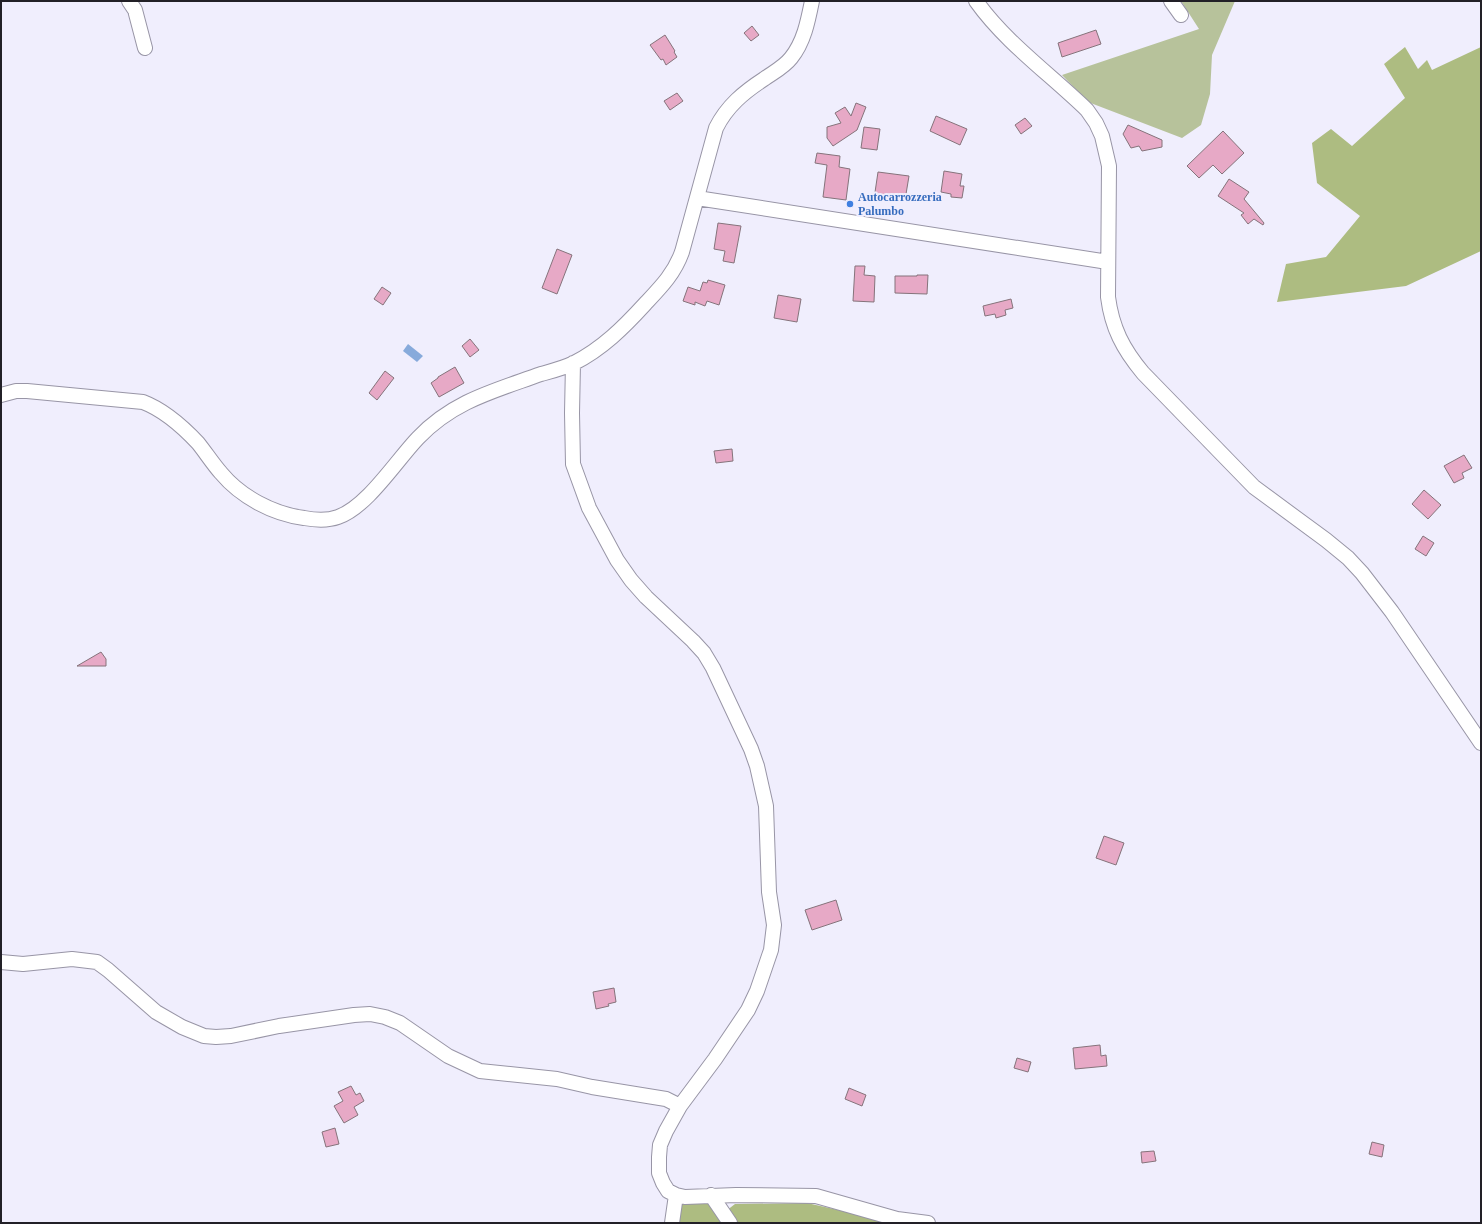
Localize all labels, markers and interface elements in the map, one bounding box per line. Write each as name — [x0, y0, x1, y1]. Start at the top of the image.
place label: Autocarrozzeria Palumbo — [858, 190, 942, 218]
marker: Autocarrozzeria Palumbo — [845, 199, 855, 209]

